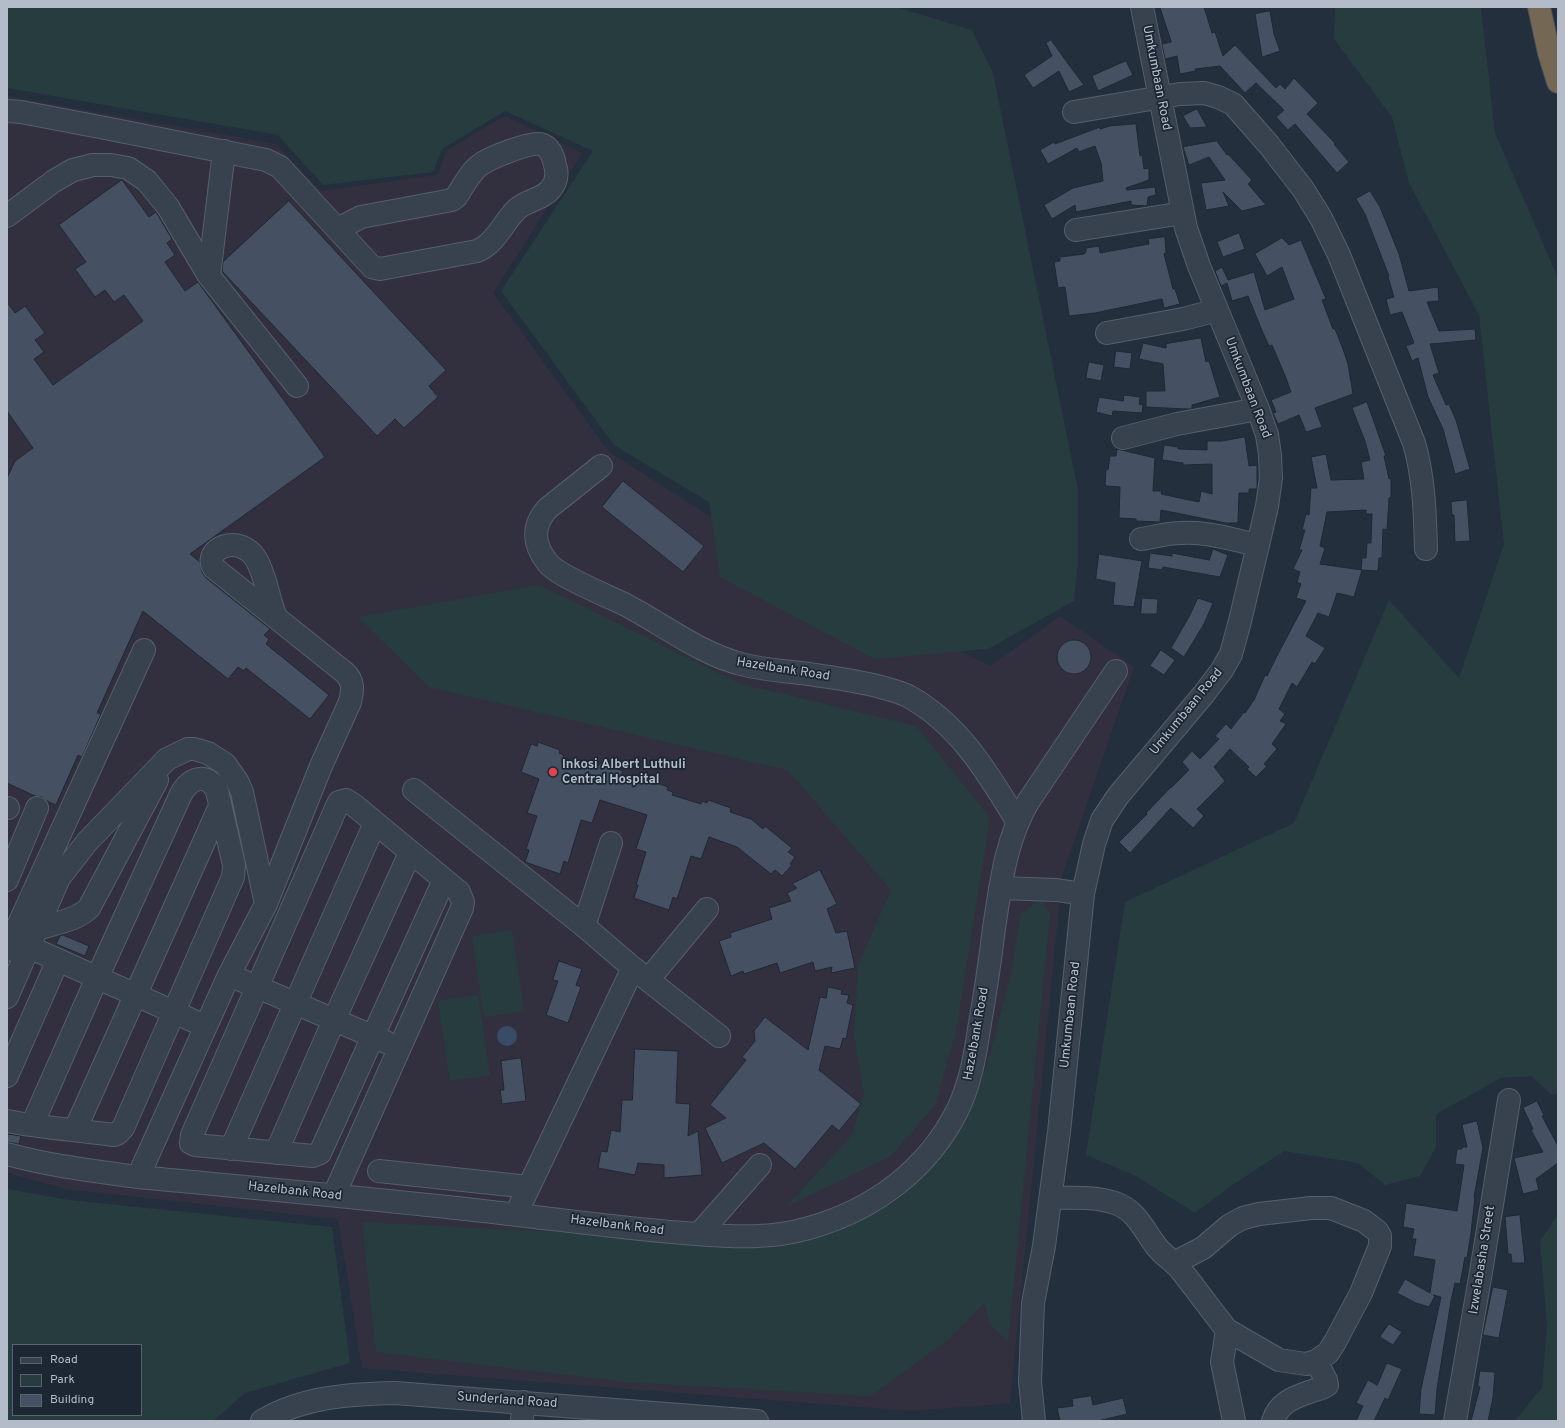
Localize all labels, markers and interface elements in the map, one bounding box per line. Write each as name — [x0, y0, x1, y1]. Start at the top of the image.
street label: Umkumbaan Road — [1138, 24, 1174, 132]
street label: Umkumbaan Road — [1221, 335, 1273, 441]
street label: Hazelbank Road — [735, 655, 831, 685]
street label: Umkumbaan Road — [1147, 666, 1227, 758]
place label: Inkosi Albert Luthuli Central Hospital — [562, 757, 686, 788]
marker: Inkosi Albert Luthuli Central Hospital — [547, 766, 559, 778]
street label: Umkumbaan Road — [1058, 961, 1084, 1069]
street label: Hazelbank Road — [961, 986, 993, 1082]
street label: Hazelbank Road — [247, 1179, 343, 1205]
street label: Izwelabasha Street — [1467, 1204, 1499, 1316]
street label: Hazelbank Road — [569, 1213, 665, 1239]
legend — [12, 1344, 142, 1416]
text: Road — [50, 1352, 78, 1368]
text: Park — [50, 1372, 75, 1388]
street label: Sunderland Road — [456, 1390, 558, 1412]
text: Building — [50, 1392, 94, 1408]

